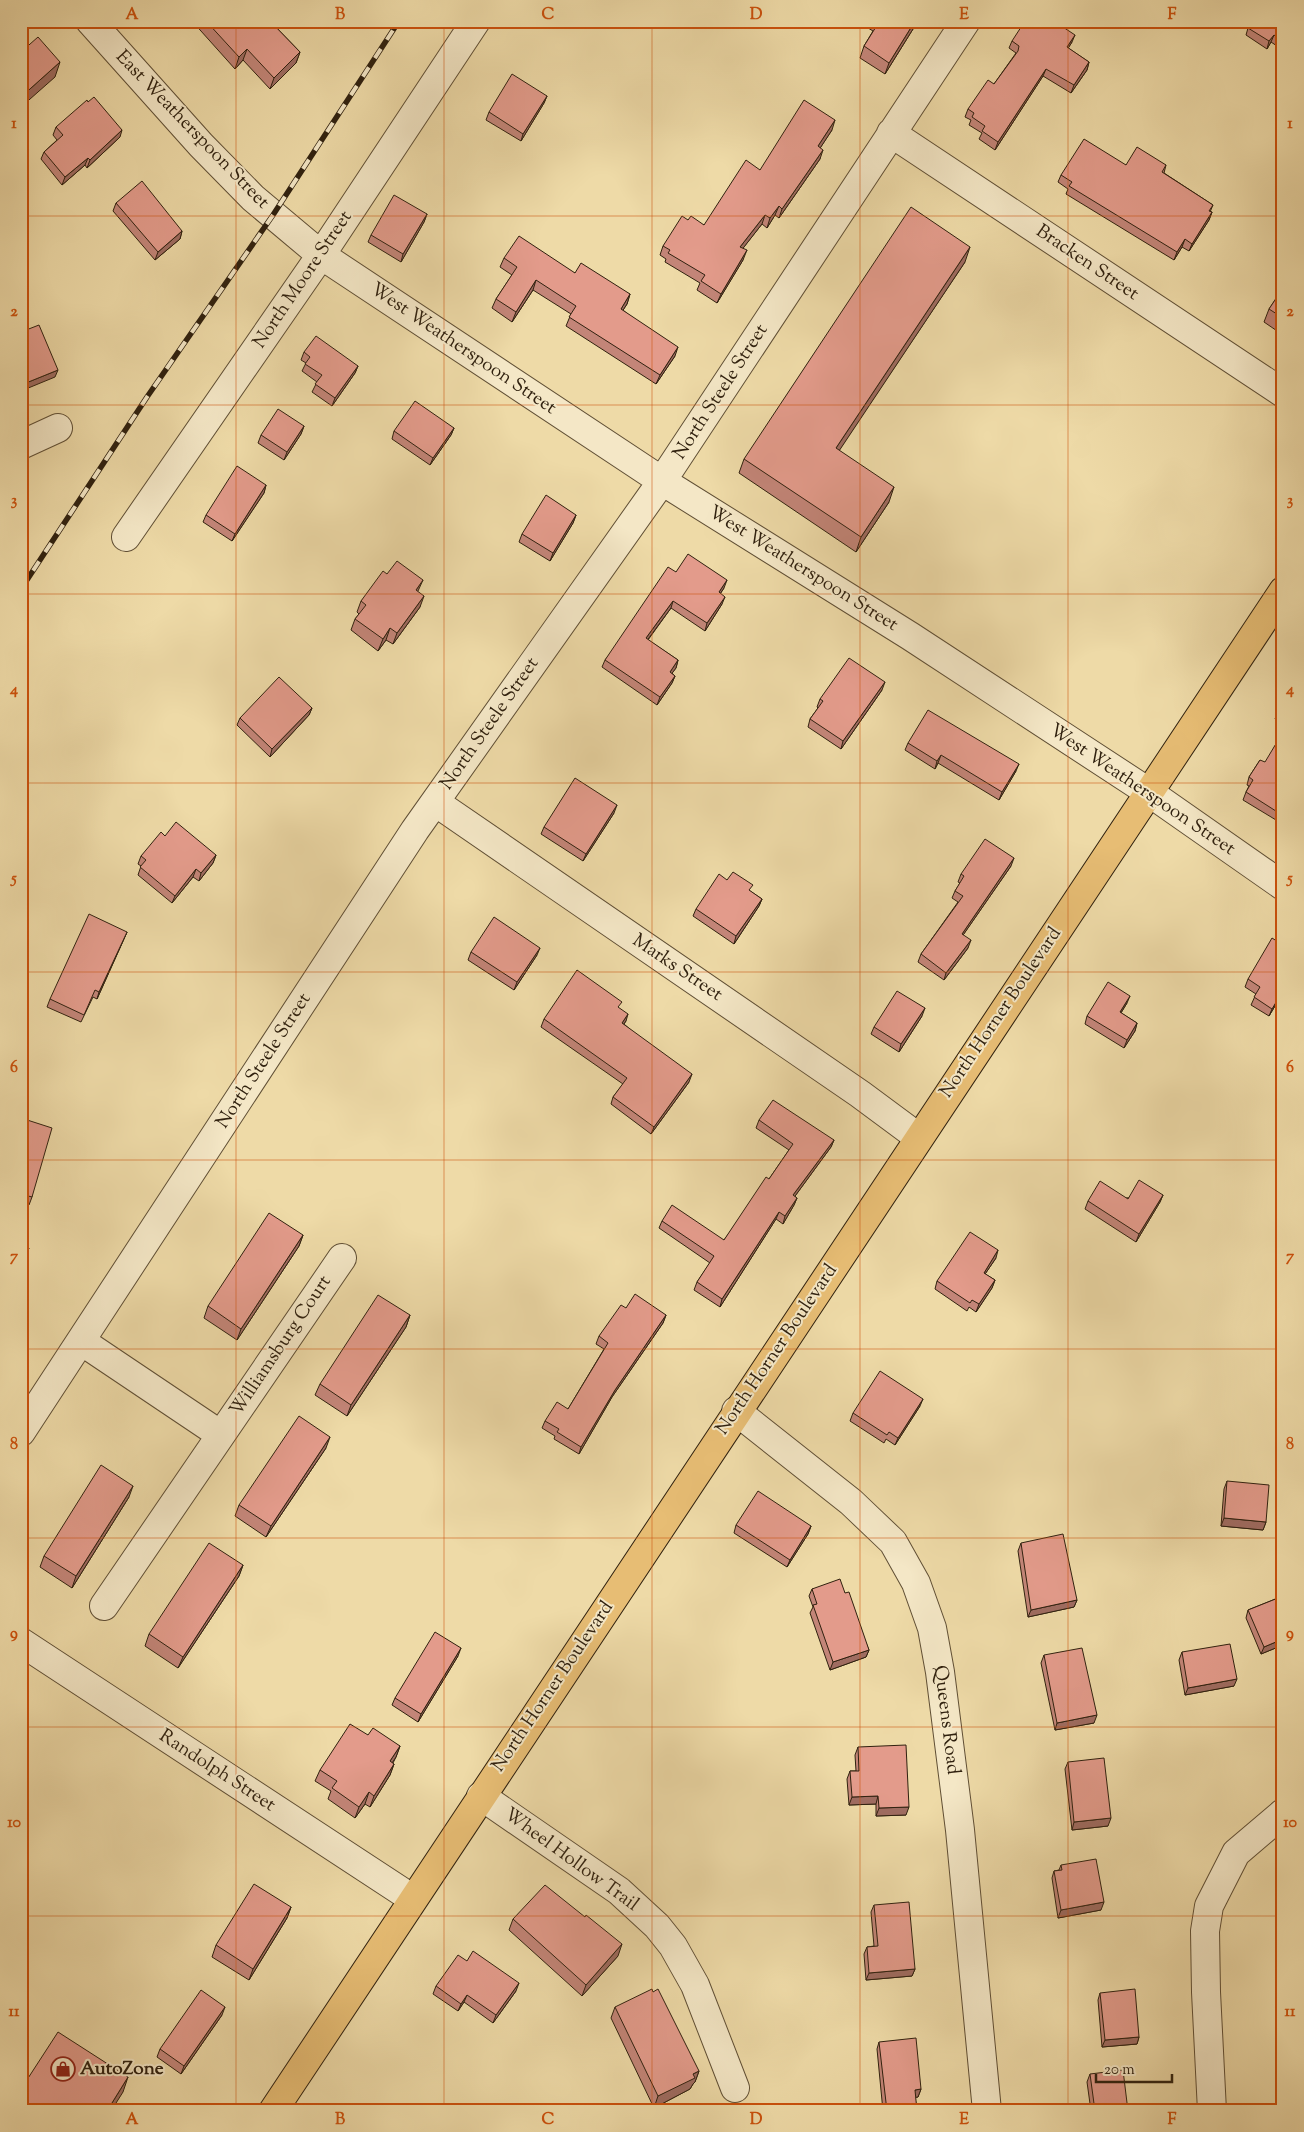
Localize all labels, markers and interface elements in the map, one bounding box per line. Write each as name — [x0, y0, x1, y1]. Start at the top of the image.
text: A — [126, 4, 139, 27]
text: B — [335, 4, 345, 27]
text: C — [542, 4, 555, 27]
text: D — [750, 4, 763, 27]
text: E — [959, 4, 969, 27]
text: F — [1168, 4, 1177, 27]
street label: East Weatherspoon Street — [109, 45, 276, 216]
text: 1 — [11, 113, 17, 136]
text: 1 — [1287, 113, 1293, 136]
street label: North Moore Street — [247, 205, 360, 354]
street label: Bracken Street — [1030, 218, 1144, 308]
street label: West Weatherspoon Street — [365, 276, 562, 422]
text: 2 — [10, 301, 18, 324]
text: 2 — [1286, 301, 1294, 324]
street label: North Steele Street — [667, 319, 775, 465]
text: 3 — [11, 490, 18, 513]
text: 3 — [1287, 490, 1294, 513]
street label: West Weatherspoon Street — [703, 499, 904, 639]
street label: North Steele Street — [434, 652, 546, 796]
text: 4 — [9, 679, 18, 702]
text: 4 — [1285, 679, 1294, 702]
street label: West Weatherspoon Street — [1044, 717, 1241, 863]
text: 5 — [9, 868, 17, 891]
text: 5 — [1285, 868, 1293, 891]
street label: North Horner Boulevard — [934, 922, 1069, 1104]
street label: Marks Street — [626, 928, 728, 1009]
street label: North Steele Street — [210, 988, 318, 1134]
text: 6 — [10, 1057, 18, 1080]
text: 6 — [1286, 1057, 1294, 1080]
text: 7 — [10, 1246, 19, 1269]
text: 7 — [1286, 1246, 1295, 1269]
street label: North Horner Boulevard — [710, 1259, 845, 1441]
street label: Williamsburg Court — [224, 1270, 339, 1422]
text: 8 — [10, 1434, 18, 1457]
text: 8 — [1286, 1434, 1294, 1457]
street label: North Horner Boulevard — [486, 1596, 621, 1778]
text: 9 — [10, 1623, 18, 1646]
text: 9 — [1286, 1623, 1294, 1646]
street label: Queens Road — [926, 1664, 966, 1777]
street label: Randolph Street — [153, 1723, 281, 1819]
street label: Wheel Hollow Trail — [498, 1802, 644, 1918]
text: 10 — [7, 1812, 21, 1835]
text: 10 — [1283, 1812, 1297, 1835]
text: 11 — [9, 2001, 20, 2024]
text: 11 — [1285, 2001, 1296, 2024]
scale bar — [1096, 2052, 1173, 2084]
shop icon: AutoZone — [50, 2056, 76, 2082]
place label: AutoZone — [80, 2056, 164, 2083]
text: 20 m — [1104, 2060, 1135, 2081]
text: A — [126, 2109, 139, 2132]
text: B — [335, 2109, 345, 2132]
text: C — [542, 2109, 555, 2132]
text: D — [750, 2109, 763, 2132]
text: E — [959, 2109, 969, 2132]
text: F — [1168, 2109, 1177, 2132]

